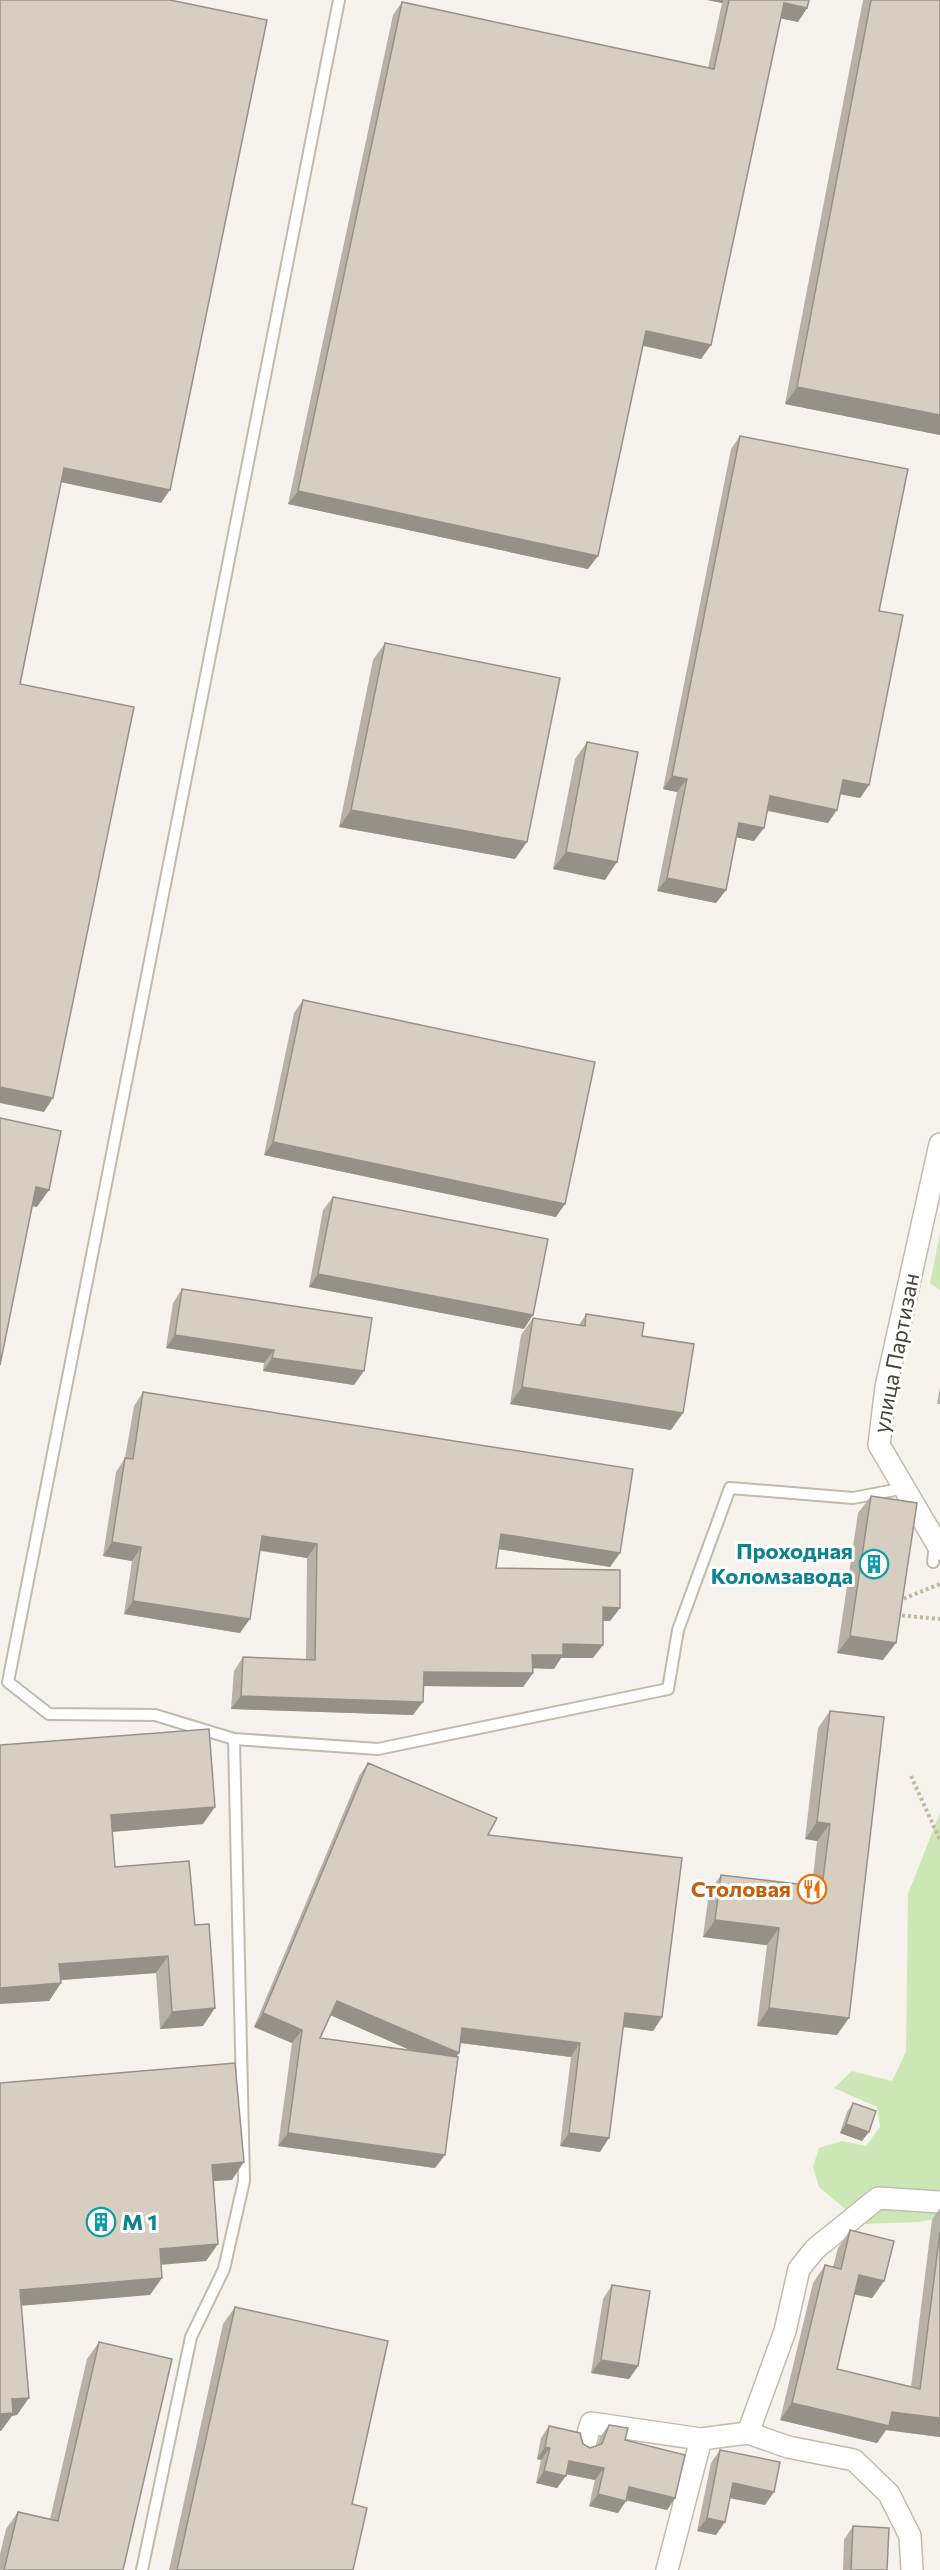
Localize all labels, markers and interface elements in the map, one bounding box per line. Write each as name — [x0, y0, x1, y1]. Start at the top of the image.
street label: улица Партизан — [867, 1271, 924, 1435]
place label: Проходная Коломзавода — [711, 1537, 853, 1589]
building icon: Проходная Коломзавода — [858, 1548, 890, 1580]
restaurant icon: Столовая — [796, 1873, 828, 1905]
place label: Столовая — [691, 1875, 791, 1902]
building icon: M 1 — [85, 2206, 117, 2238]
place label: M 1 — [122, 2208, 157, 2235]

